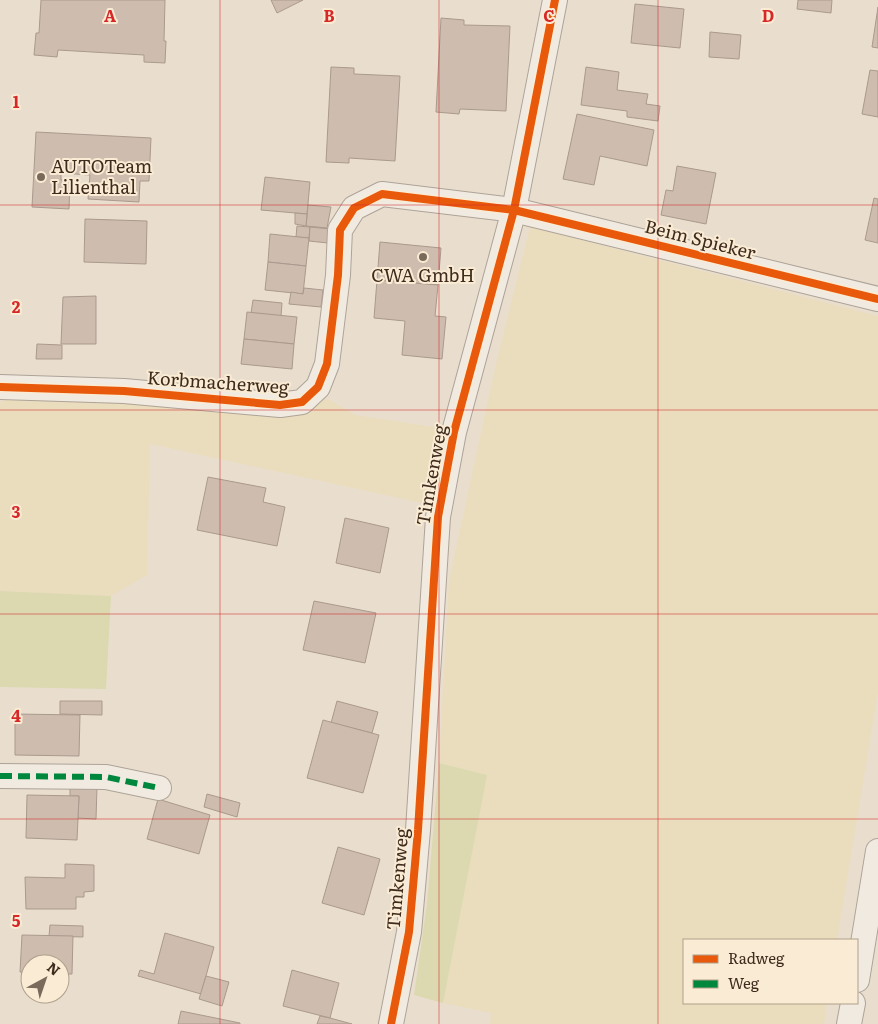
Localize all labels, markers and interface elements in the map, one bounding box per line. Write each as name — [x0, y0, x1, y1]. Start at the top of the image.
text: A — [104, 3, 116, 27]
text: B — [323, 3, 335, 27]
text: C — [543, 3, 555, 27]
text: D — [762, 3, 774, 27]
text: 1 — [13, 89, 20, 113]
place label: AUTOTeam Lilienthal — [51, 152, 152, 200]
marker: AUTOTeam Lilienthal — [35, 171, 47, 183]
street label: Beim Spieker — [642, 212, 759, 266]
marker: CWA GmbH — [417, 251, 429, 263]
place label: CWA GmbH — [371, 261, 475, 288]
text: 2 — [12, 294, 21, 318]
street label: Korbmacherweg — [146, 363, 291, 400]
street label: Timkenweg — [408, 421, 453, 527]
text: 3 — [12, 499, 21, 523]
text: 4 — [11, 703, 21, 727]
street label: Timkenweg — [379, 826, 414, 931]
text: 5 — [12, 908, 21, 932]
legend — [683, 939, 858, 1004]
text: Radweg — [728, 946, 785, 969]
north arrow — [20, 954, 70, 1004]
text: N — [43, 957, 65, 980]
text: Weg — [728, 971, 760, 994]

